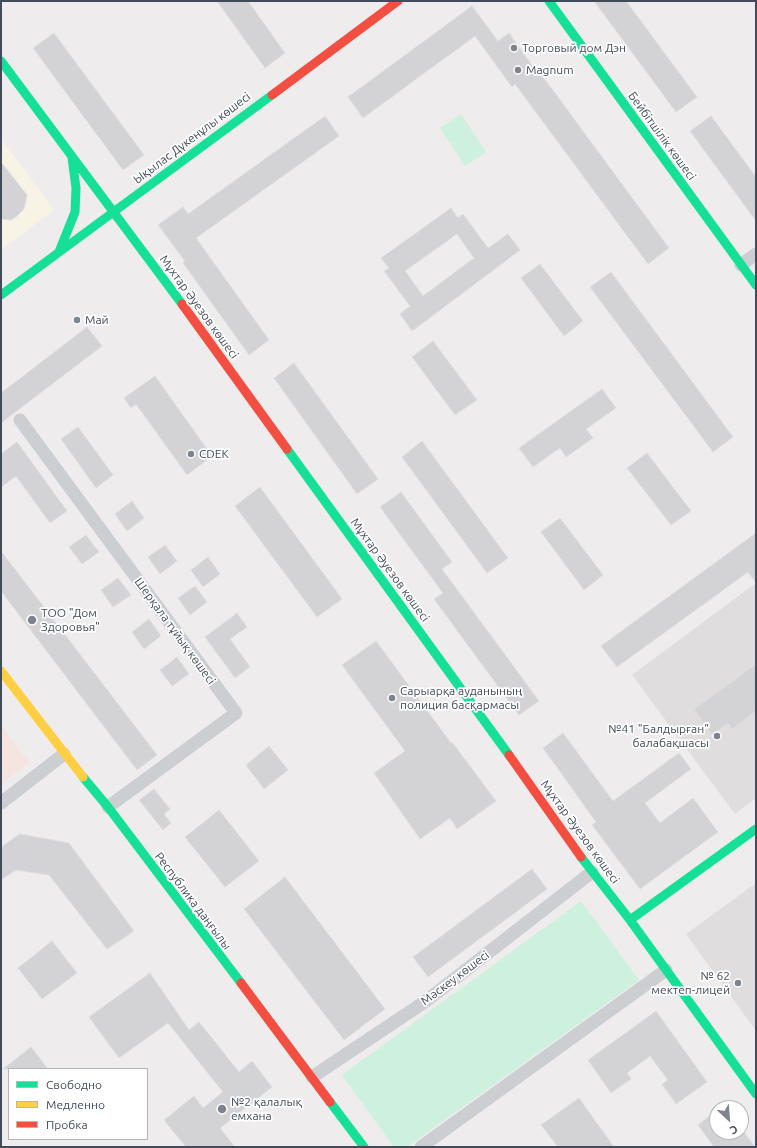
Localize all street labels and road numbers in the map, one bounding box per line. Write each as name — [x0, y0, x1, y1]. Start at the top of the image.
street label: Ықылас Дүкенұлы көшесі — [131, 89, 253, 187]
street label: Бейбітшілік көшесі — [625, 89, 699, 183]
street label: Мұхтар Әуезов көшесі — [157, 252, 241, 362]
street label: Мұхтар Әуезов көшесі — [348, 515, 432, 625]
street label: Шерқала тұйық көшесі — [131, 575, 219, 687]
street label: Мұхтар Әуезов көшесі — [538, 777, 622, 887]
street label: Республика даңғылы — [152, 849, 234, 953]
street label: Мәскеу көшесі — [418, 948, 492, 1008]

